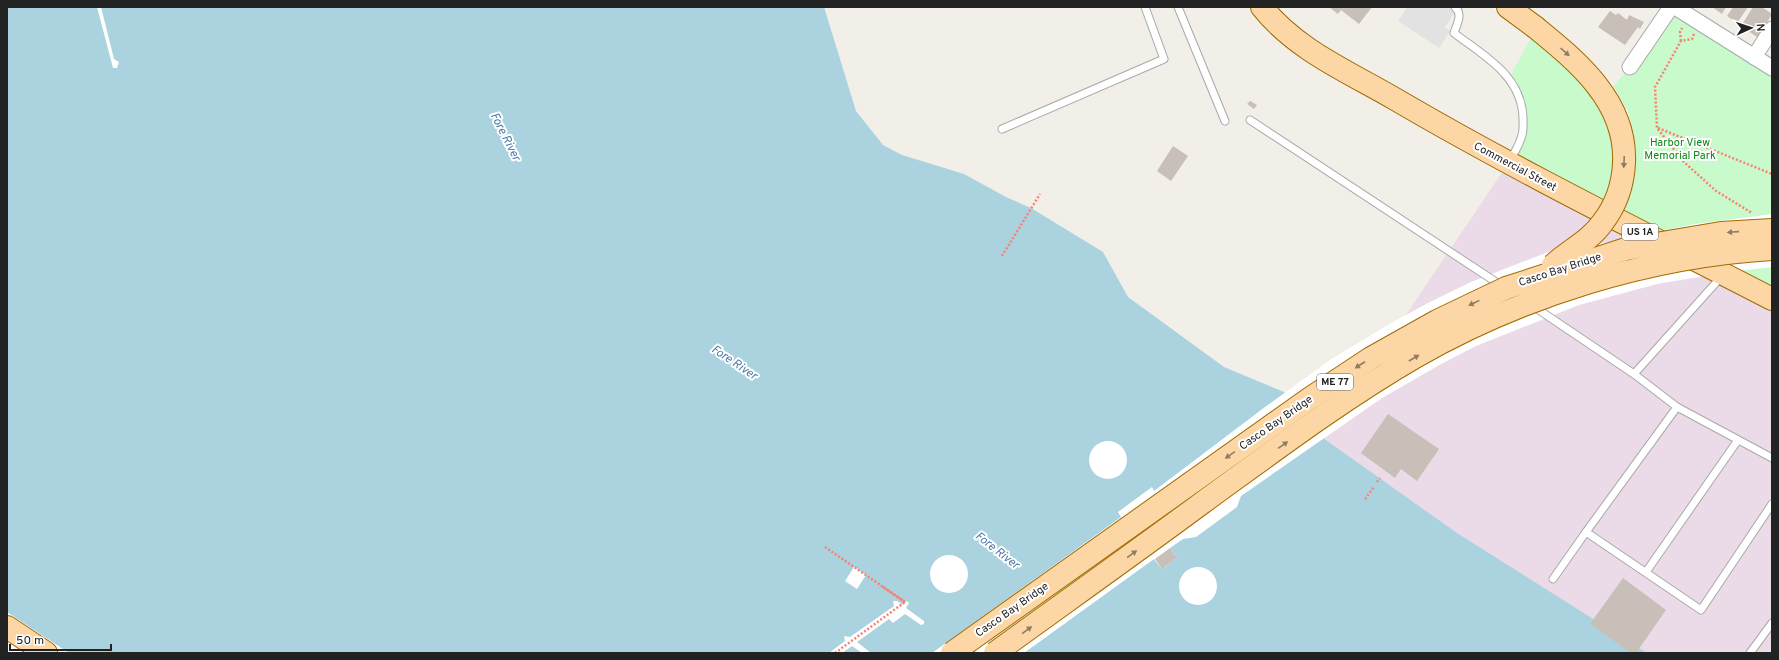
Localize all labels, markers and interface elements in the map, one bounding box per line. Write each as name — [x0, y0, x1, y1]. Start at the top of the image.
north arrow — [1731, 8, 1771, 48]
text: N — [1753, 23, 1767, 32]
one-way arrow — [1559, 47, 1570, 56]
water label: Fore River — [486, 110, 525, 165]
park label: Harbor View Memorial Park — [1644, 136, 1716, 163]
street label: Commercial Street — [1471, 139, 1559, 195]
one-way arrow — [1620, 156, 1627, 168]
road number: US 1A — [1622, 224, 1658, 240]
one-way arrow — [1726, 229, 1739, 235]
street label: Casco Bay Bridge — [1517, 250, 1603, 290]
one-way arrow — [1468, 300, 1480, 306]
water label: Fore River — [708, 342, 761, 385]
one-way arrow — [1408, 354, 1420, 361]
one-way arrow — [1355, 361, 1365, 369]
road number: ME 77 — [1317, 374, 1353, 390]
street label: Casco Bay Bridge — [1237, 392, 1315, 453]
one-way arrow — [1277, 441, 1288, 449]
one-way arrow — [1225, 451, 1235, 459]
water label: Fore River — [971, 529, 1024, 574]
one-way arrow — [1127, 550, 1138, 558]
street label: Casco Bay Bridge — [973, 579, 1051, 640]
scale bar — [10, 626, 111, 652]
one-way arrow — [1021, 626, 1032, 634]
text: 50 m — [16, 633, 44, 649]

